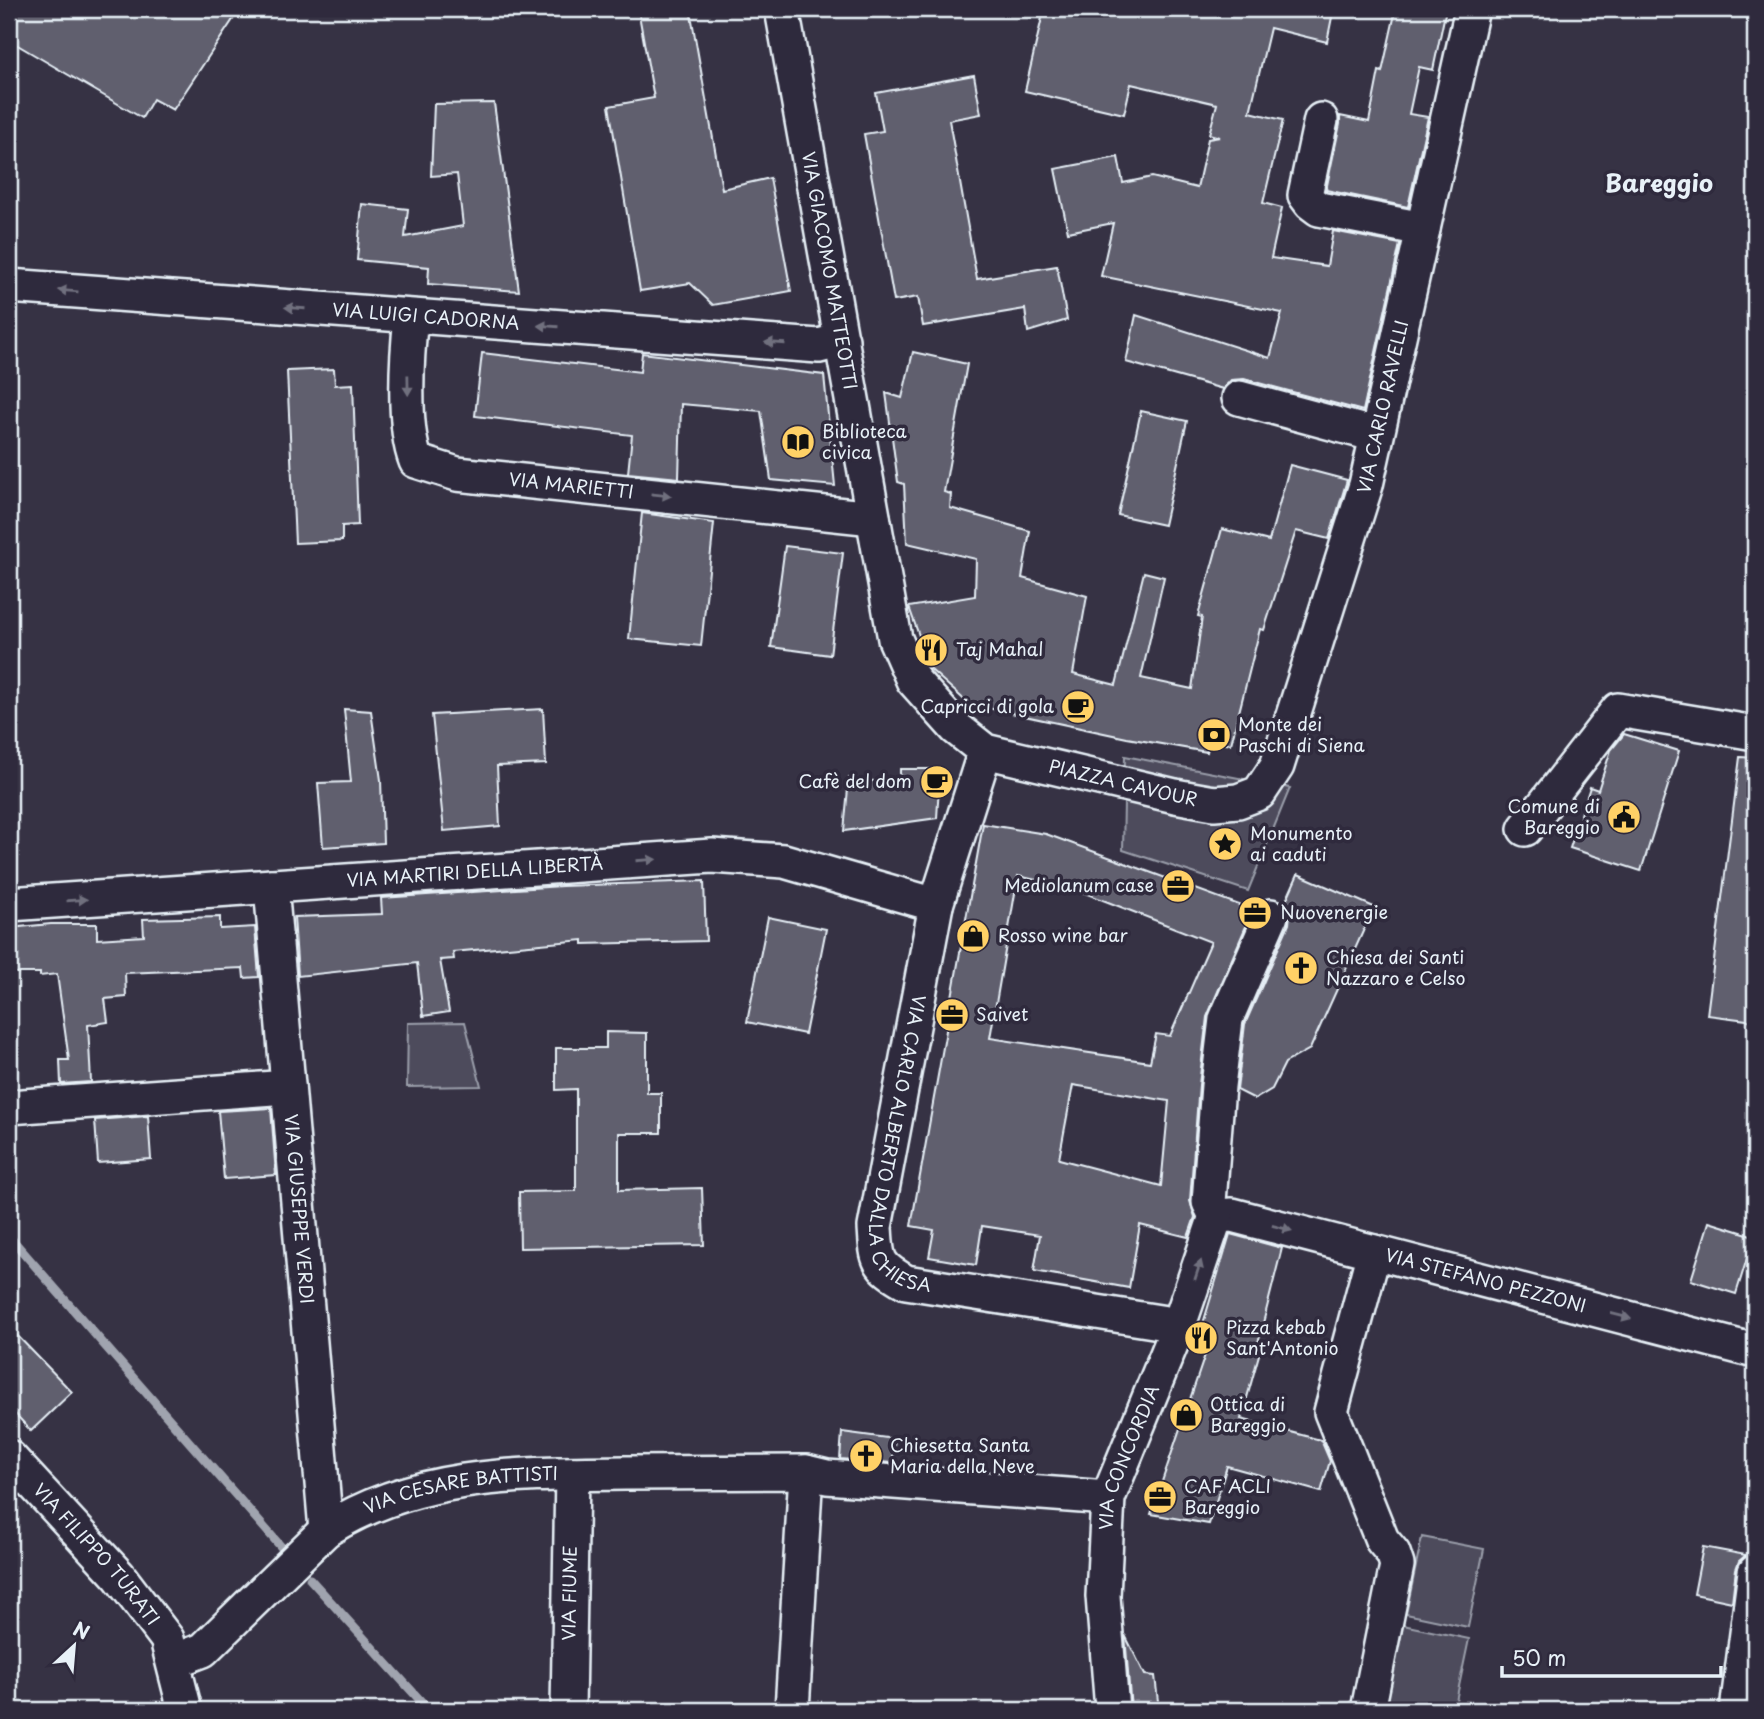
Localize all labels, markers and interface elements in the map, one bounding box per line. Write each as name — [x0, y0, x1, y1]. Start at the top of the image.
street label: VIA GIACOMO MATTEOTTI — [796, 149, 865, 392]
district label: Bareggio — [1605, 164, 1713, 200]
one-way arrow — [57, 285, 79, 296]
street label: VIA LUIGI CADORNA — [331, 295, 521, 336]
one-way arrow — [283, 303, 305, 314]
street label: VIA CARLO RAVELLI — [1349, 317, 1414, 497]
one-way arrow — [536, 321, 558, 332]
one-way arrow — [763, 337, 785, 348]
one-way arrow — [402, 374, 414, 396]
place label: Biblioteca civica — [822, 417, 908, 465]
library icon: Biblioteca civica — [779, 423, 817, 461]
street label: VIA MARIETTI — [508, 465, 635, 505]
one-way arrow — [650, 490, 672, 501]
restaurant icon: Taj Mahal — [912, 631, 950, 669]
place label: Taj Mahal — [956, 635, 1043, 662]
cafe icon: Capricci di gola — [1059, 688, 1097, 726]
place label: Capricci di gola — [921, 692, 1055, 719]
place label: Monte dei Paschi di Siena — [1238, 710, 1366, 758]
bank icon: Monte dei Paschi di Siena — [1195, 716, 1233, 754]
street label: PIAZZA CAVOUR — [1046, 752, 1200, 812]
cafe icon: Cafè del dom — [918, 763, 956, 801]
place label: Cafè del dom — [799, 767, 912, 794]
place label: Comune di Bareggio — [1508, 792, 1600, 840]
public building icon: Comune di Bareggio — [1605, 798, 1643, 836]
place label: Monumento ai caduti — [1250, 819, 1353, 867]
place icon: Monumento ai caduti — [1206, 825, 1244, 863]
street label: VIA MARTIRI DELLA LIBERTÀ — [346, 848, 604, 893]
one-way arrow — [635, 855, 657, 866]
office icon: Mediolanum case — [1159, 867, 1197, 905]
place label: Mediolanum case — [1004, 871, 1154, 898]
one-way arrow — [66, 894, 88, 905]
office icon: Nuovenergie — [1236, 894, 1274, 932]
place label: Nuovenergie — [1280, 898, 1388, 925]
shop icon: Rosso wine bar — [954, 917, 992, 955]
place label: Rosso wine bar — [998, 921, 1128, 948]
place label: Chiesa dei Santi Nazzaro e Celso — [1326, 943, 1466, 991]
church icon: Chiesa dei Santi Nazzaro e Celso — [1282, 949, 1320, 987]
street label: VIA CARLO ALBERTO DALLA CHIESA — [909, 968, 953, 1304]
text: VIA CARLO ALBERTO DALLA CHIESA — [863, 993, 934, 1298]
office icon: Saivet — [933, 996, 971, 1034]
place label: Saivet — [976, 1000, 1028, 1027]
street label: VIA GIUSEPPE VERDI — [279, 1113, 322, 1305]
one-way arrow — [1272, 1223, 1294, 1234]
street label: VIA STEFANO PEZZONI — [1383, 1240, 1589, 1319]
one-way arrow — [1193, 1259, 1204, 1280]
one-way arrow — [1610, 1311, 1632, 1322]
place label: Pizza kebab Sant'Antonio — [1226, 1313, 1339, 1361]
restaurant icon: Pizza kebab Sant'Antonio — [1182, 1319, 1220, 1357]
street label: VIA CONCORDIA — [1091, 1380, 1165, 1531]
place label: Ottica di Bareggio — [1210, 1390, 1286, 1438]
shop icon: Ottica di Bareggio — [1167, 1396, 1205, 1434]
place label: Chiesetta Santa Maria della Neve — [890, 1431, 1035, 1479]
church icon: Chiesetta Santa Maria della Neve — [847, 1437, 885, 1475]
street label: VIA CESARE BATTISTI — [359, 1459, 558, 1520]
place label: CAF ACLI Bareggio — [1184, 1472, 1271, 1520]
street label: VIA FILIPPO TURATI — [28, 1477, 167, 1631]
office icon: CAF ACLI Bareggio — [1141, 1478, 1179, 1516]
street label: VIA FIUME — [554, 1545, 583, 1641]
north arrow — [38, 1610, 108, 1680]
text: N — [69, 1614, 95, 1646]
scale bar — [1502, 1635, 1720, 1679]
text: 50 m — [1512, 1641, 1566, 1673]

